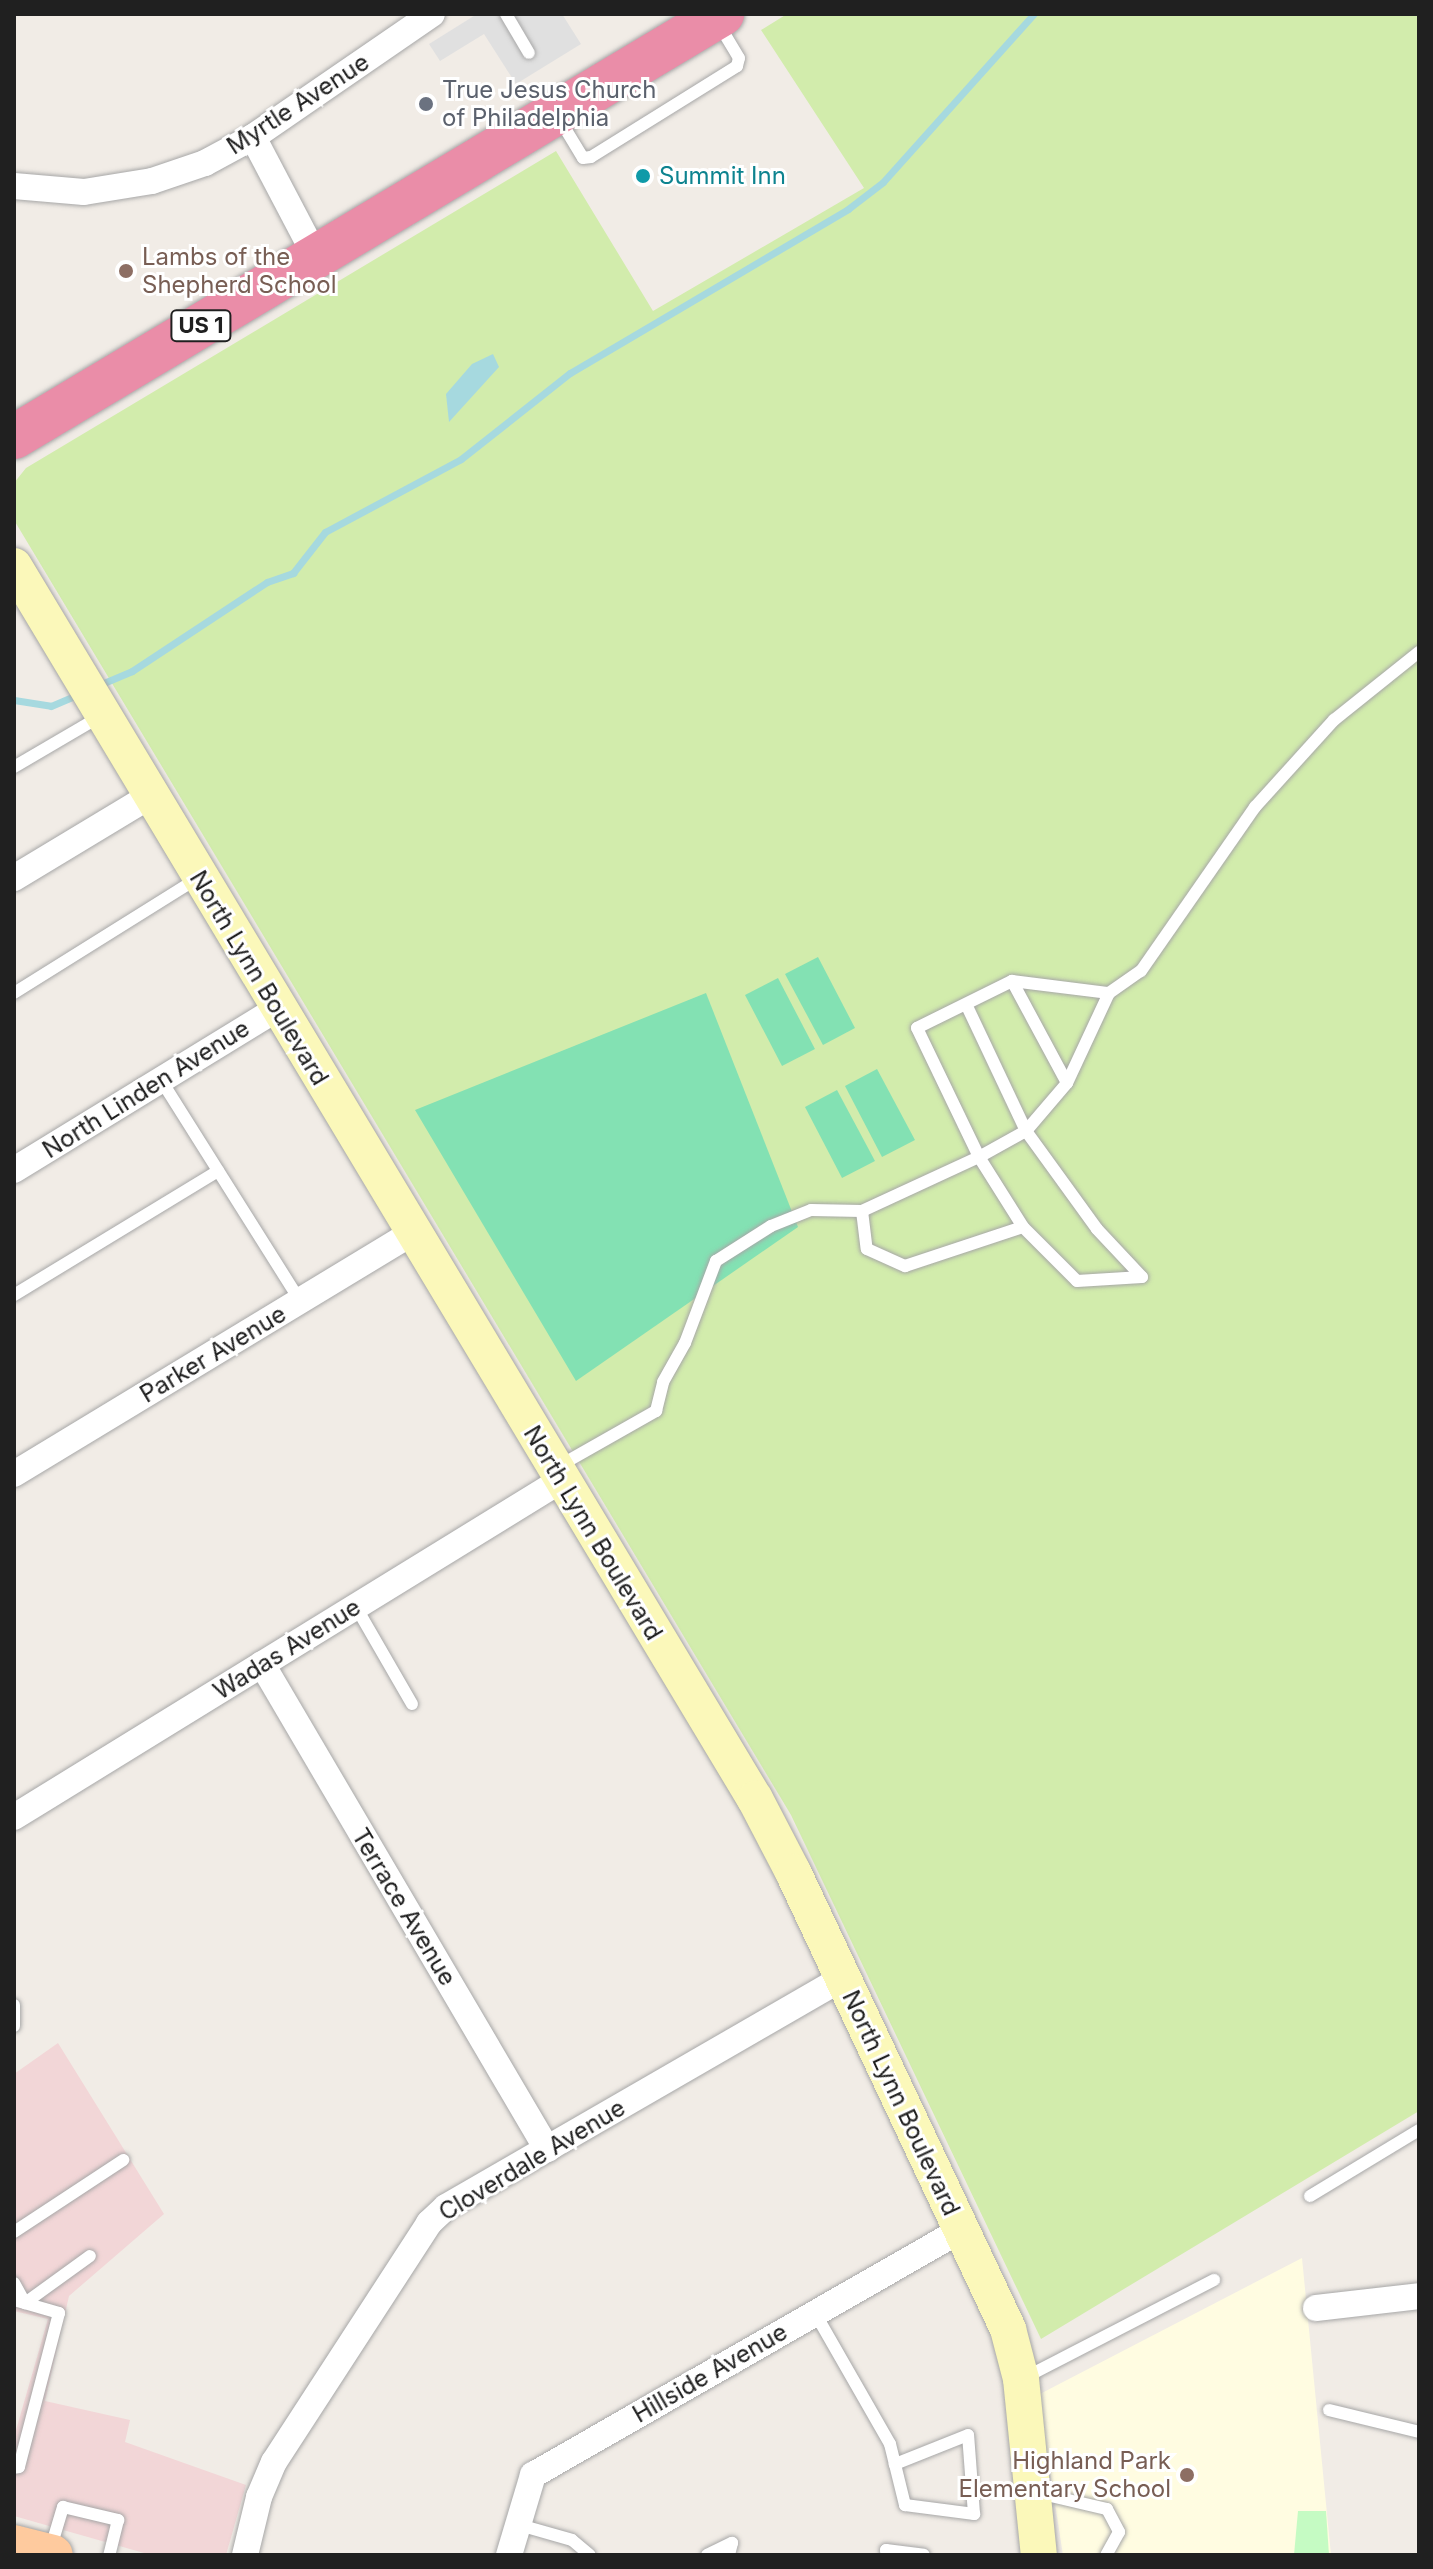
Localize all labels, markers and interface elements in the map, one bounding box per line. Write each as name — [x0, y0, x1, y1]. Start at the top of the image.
street label: Myrtle Avenue — [222, 47, 374, 161]
place label: True Jesus Church of Philadelphia — [442, 76, 657, 132]
marker: True Jesus Church of Philadelphia — [417, 95, 435, 113]
place label: Summit Inn — [659, 162, 786, 190]
marker: Summit Inn — [634, 167, 652, 185]
place label: Lambs of the Shepherd School — [142, 243, 336, 299]
marker: Lambs of the Shepherd School — [117, 262, 135, 280]
road number: US 1 — [169, 308, 233, 344]
street label: North Lynn Boulevard — [184, 866, 334, 1090]
street label: North Linden Avenue — [37, 1014, 255, 1164]
street label: Parker Avenue — [135, 1299, 291, 1409]
street label: North Lynn Boulevard — [518, 1421, 668, 1645]
street label: Wadas Avenue — [208, 1592, 366, 1706]
street label: Terrace Avenue — [346, 1823, 462, 1991]
street label: North Lynn Boulevard — [836, 1986, 966, 2220]
street label: Cloverdale Avenue — [434, 2093, 630, 2227]
street label: Hillside Avenue — [628, 2317, 792, 2429]
place label: Highland Park Elementary School — [959, 2447, 1171, 2503]
marker: Highland Park Elementary School — [1178, 2466, 1196, 2484]

